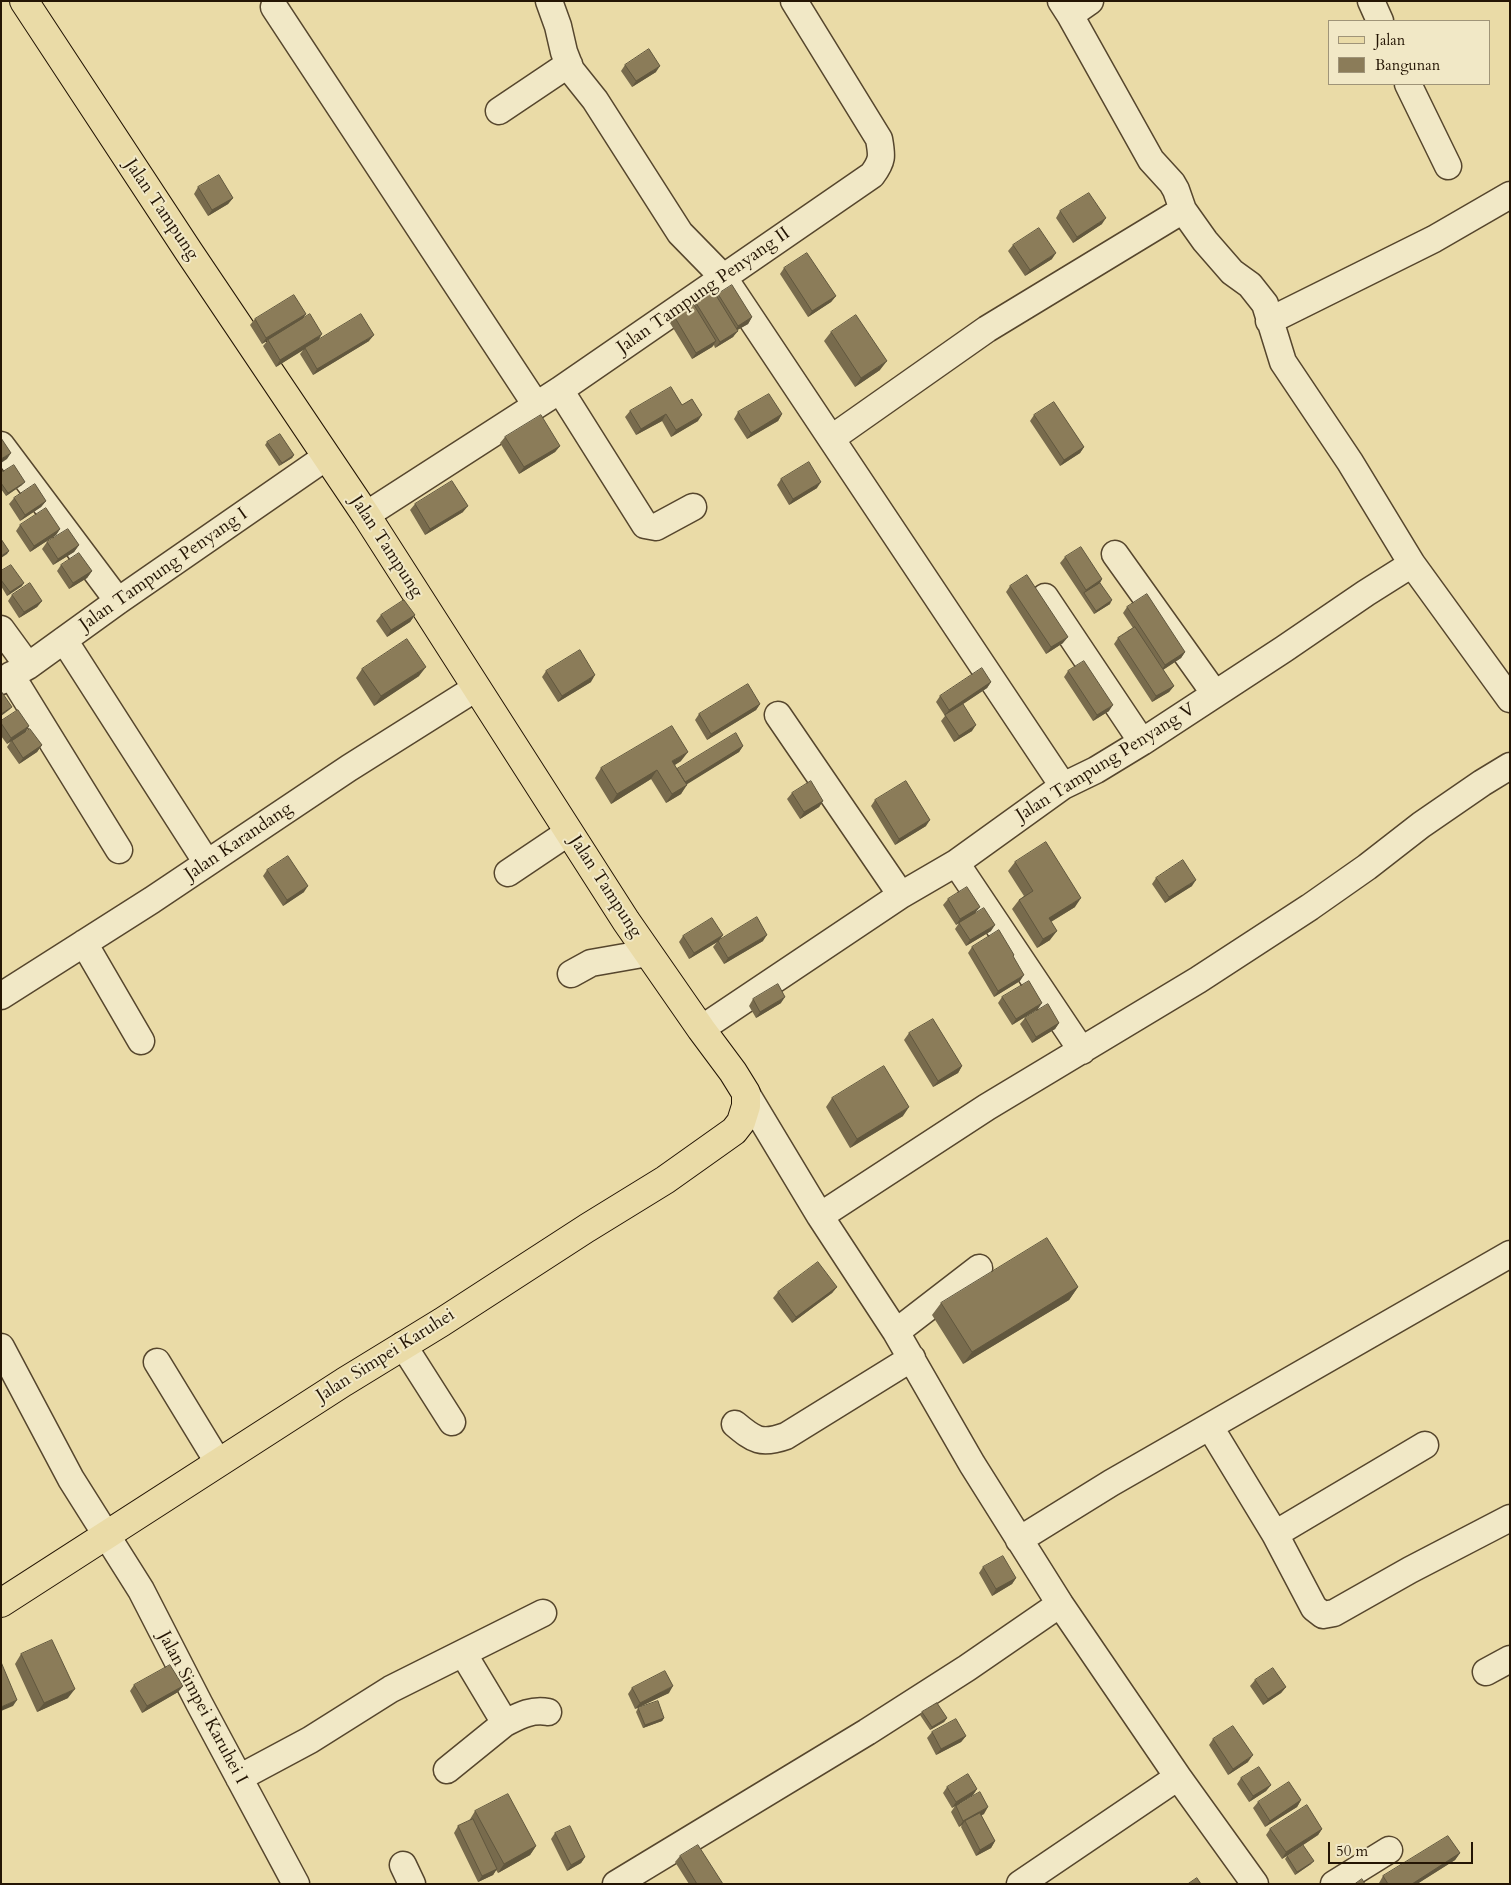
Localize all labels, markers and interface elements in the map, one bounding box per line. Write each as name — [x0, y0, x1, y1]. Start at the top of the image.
legend — [1328, 20, 1491, 85]
text: Jalan — [1375, 30, 1405, 50]
text: Bangunan — [1375, 55, 1440, 75]
street label: Jalan Tampung — [119, 155, 203, 265]
street label: Jalan Tampung Penyang II — [613, 223, 795, 359]
street label: Jalan Tampung — [345, 492, 427, 602]
street label: Jalan Tampung Penyang I — [76, 504, 252, 636]
street label: Jalan Tampung Penyang V — [1013, 699, 1199, 827]
street label: Jalan Karandang — [181, 798, 297, 886]
street label: Jalan Tampung — [564, 832, 646, 942]
street label: Jalan Simpei Karuhei — [313, 1305, 459, 1407]
street label: Jalan Simpei Karuhei I — [153, 1628, 251, 1788]
scale bar — [1331, 1832, 1476, 1864]
text: 50 m — [1336, 1841, 1368, 1861]

